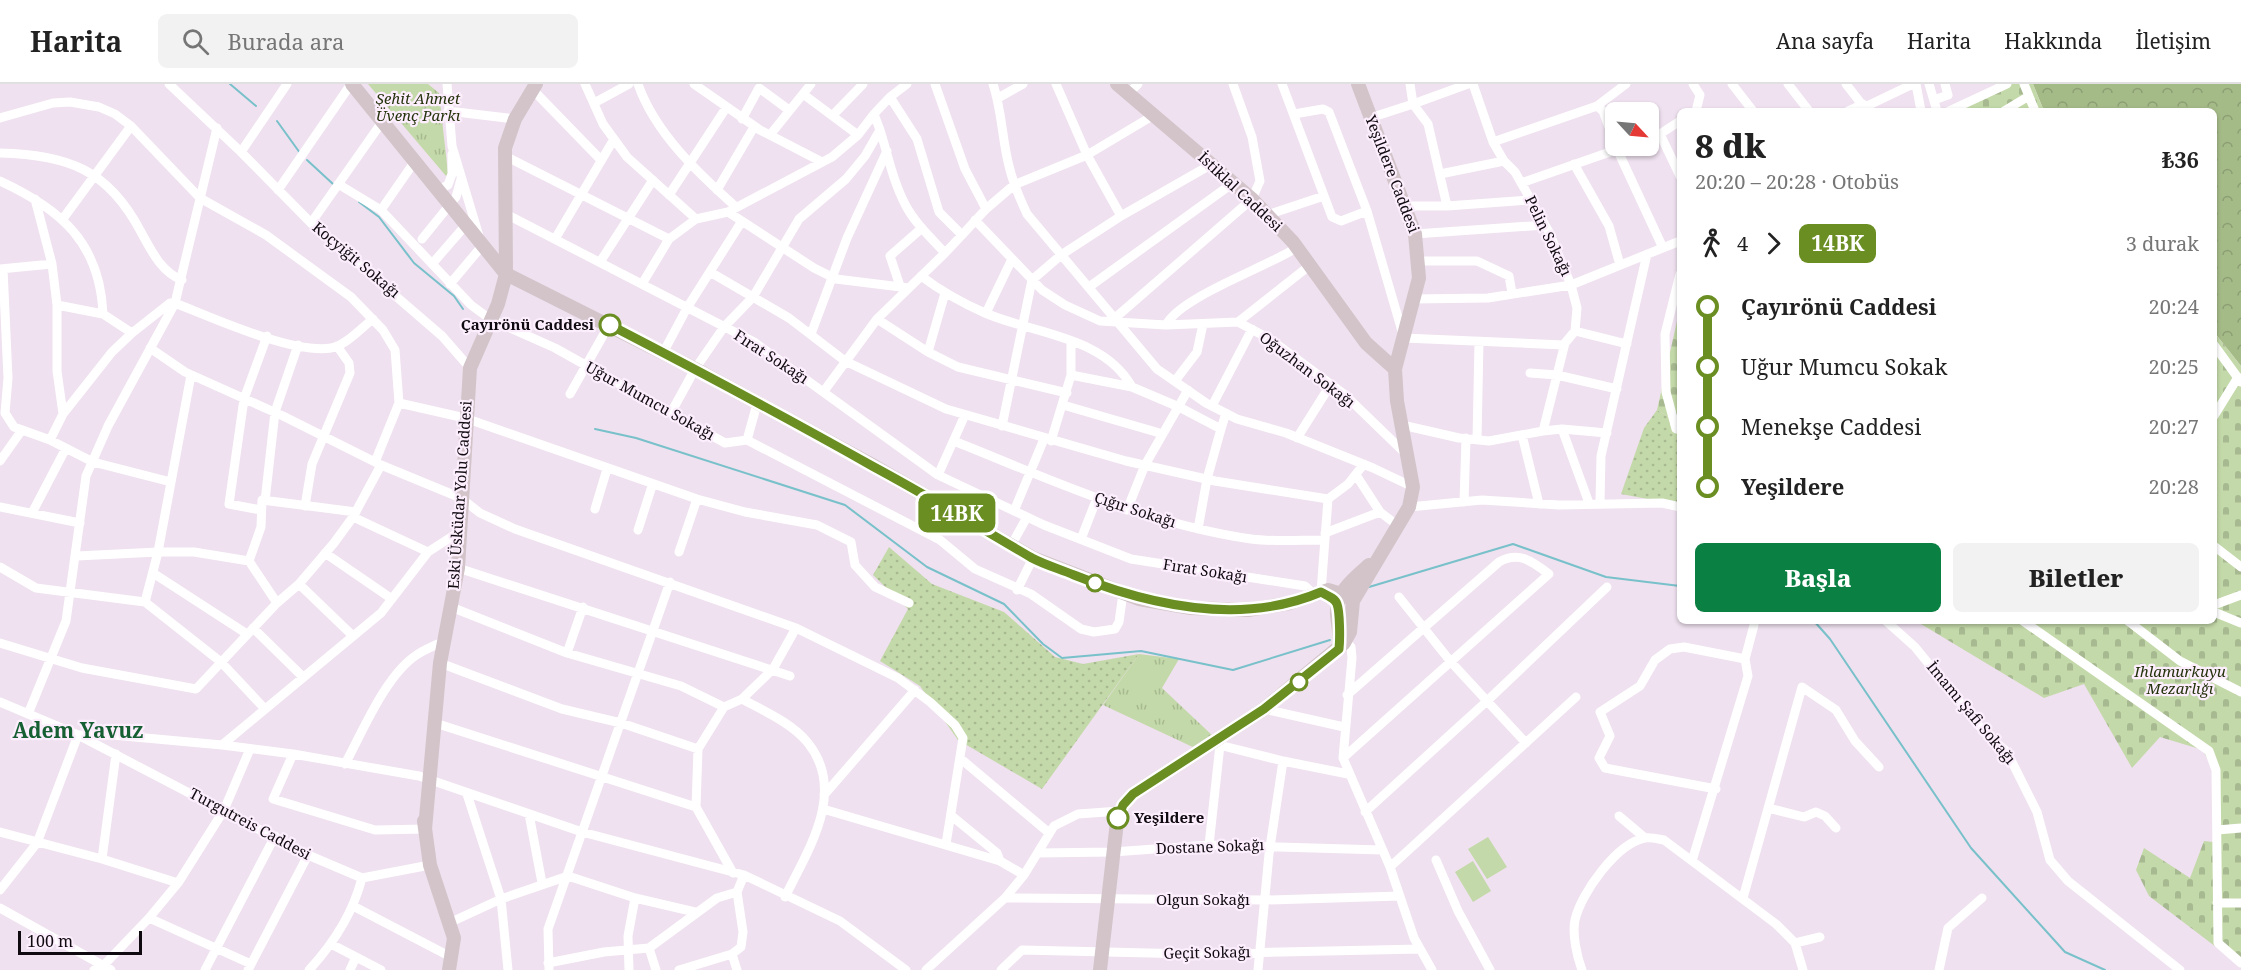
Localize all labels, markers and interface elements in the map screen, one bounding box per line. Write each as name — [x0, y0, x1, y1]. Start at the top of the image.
search box — [158, 14, 578, 68]
text: Harita — [30, 22, 122, 60]
icon: search — [179, 25, 212, 58]
text: Burada ara — [227, 26, 344, 56]
text: Ana sayfa — [1776, 27, 1874, 55]
text: Harita — [1907, 27, 1971, 55]
text: Hakkında — [2004, 27, 2102, 55]
text: İletişim — [2135, 27, 2211, 55]
park label: Şehit Ahmet Üvenç Parkı — [376, 88, 461, 125]
north arrow — [1605, 102, 1659, 156]
map controls — [1605, 102, 1659, 156]
street label: Yeşildere Caddesi — [1361, 111, 1425, 236]
text: 8 dk — [1695, 123, 1766, 168]
text: ₺36 — [2162, 144, 2199, 174]
street label: İstiklal Caddesi — [1194, 147, 1287, 236]
text: 20:20 – 20:28 · Otobüs — [1695, 168, 1899, 195]
street label: Pelin Sokağı — [1521, 192, 1577, 279]
street label: Koçyiğit Sokağı — [309, 217, 405, 302]
icon: walk — [1695, 227, 1728, 260]
icon: forward — [1757, 227, 1790, 260]
text: 14BK — [1811, 229, 1864, 257]
text: 4 — [1737, 230, 1748, 257]
text: 3 durak — [2126, 230, 2199, 257]
text: Çayırönü Caddesi — [1741, 291, 1936, 321]
text: 20:24 — [2149, 293, 2199, 320]
place label: Çayırönü Caddesi — [461, 314, 595, 334]
marker: Çayırönü Caddesi — [599, 314, 621, 336]
street label: Fırat Sokağı — [730, 325, 813, 388]
street label: Oğuzhan Sokağı — [1256, 327, 1360, 412]
text: Uğur Mumcu Sokak — [1741, 351, 1947, 381]
text: 20:25 — [2149, 353, 2199, 380]
street label: Uğur Mumcu Sokağı — [582, 356, 719, 444]
street label: Eski Üsküdar Yolu Caddesi — [442, 400, 476, 590]
text: Menekşe Caddesi — [1741, 411, 1921, 441]
text: 20:27 — [2149, 413, 2199, 440]
text: Yeşildere — [1741, 471, 1844, 501]
text: 20:28 — [2149, 473, 2199, 500]
street label: Çığır Sokağı — [1092, 486, 1179, 532]
line badge: 14BK — [915, 494, 999, 532]
text: 14BK — [930, 499, 984, 527]
button: Başla — [1695, 543, 1941, 612]
button: Biletler — [1953, 543, 2199, 612]
street label: Fırat Sokağı — [1162, 553, 1249, 587]
unlabelled marker — [1086, 574, 1104, 592]
street label: İmamı Şafi Sokağı — [1923, 657, 2021, 768]
park label: Ihlamurkuyu Mezarlığı — [2133, 661, 2226, 698]
unlabelled marker — [1290, 673, 1308, 691]
district label: Adem Yavuz — [13, 716, 143, 744]
street label: Turgutreis Caddesi — [186, 783, 315, 864]
marker: Yeşildere — [1107, 807, 1129, 829]
place label: Yeşildere — [1134, 807, 1204, 827]
street label: Dostane Sokağı — [1155, 834, 1265, 858]
street label: Olgun Sokağı — [1156, 889, 1250, 909]
scale bar — [18, 928, 142, 956]
text: 100 m — [27, 930, 73, 952]
street label: Geçit Sokağı — [1163, 941, 1251, 963]

